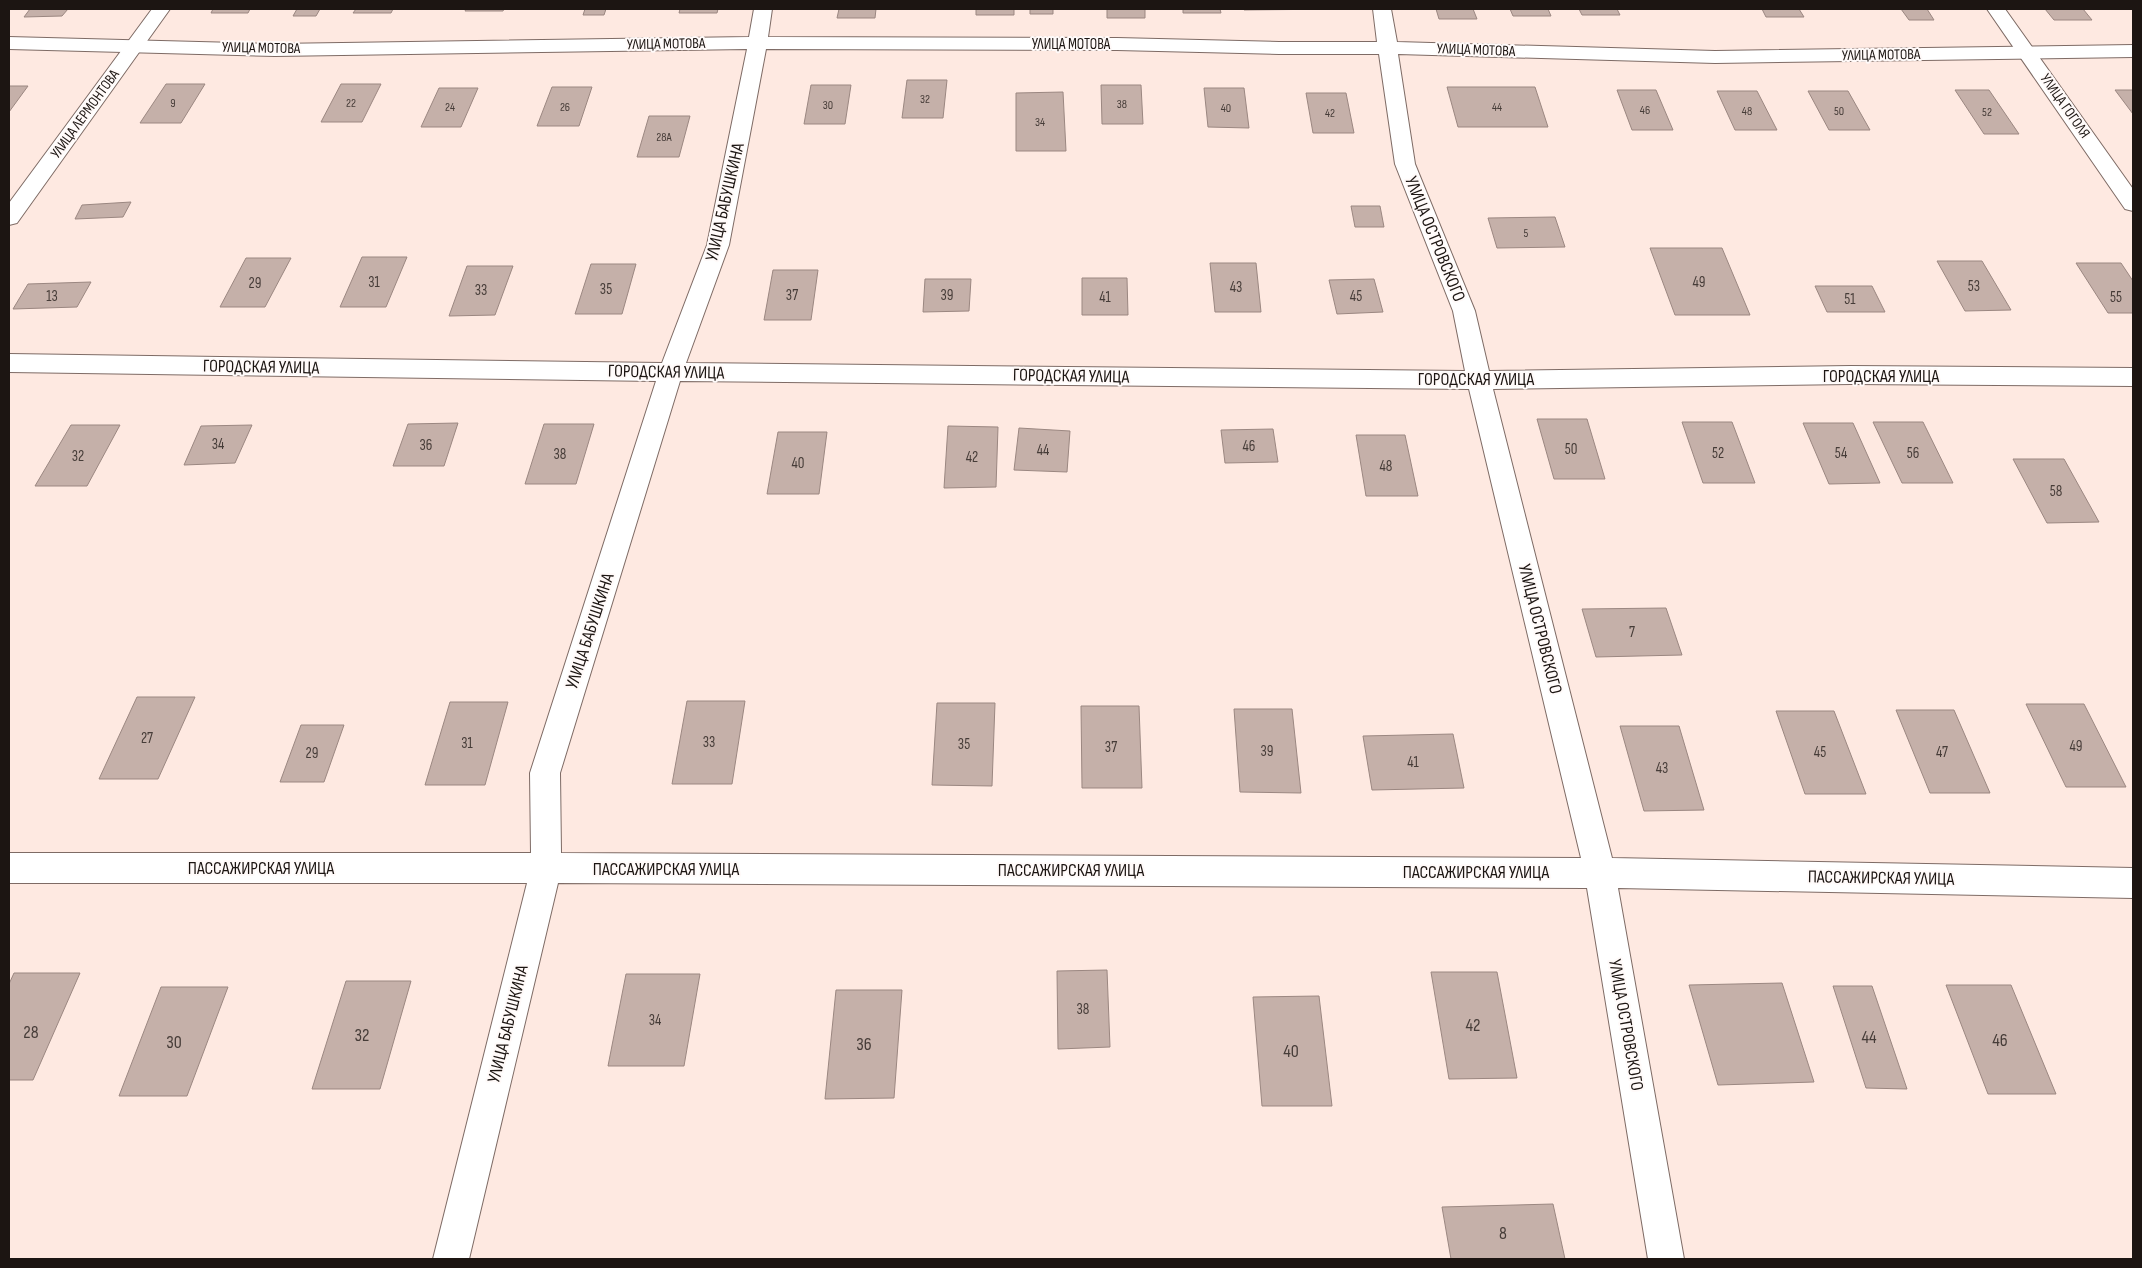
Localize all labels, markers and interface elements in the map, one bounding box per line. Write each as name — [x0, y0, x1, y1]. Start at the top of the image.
street label: УЛИЦА МОТОВА — [627, 34, 706, 54]
street label: УЛИЦА МОТОВА — [1032, 35, 1111, 54]
street label: УЛИЦА МОТОВА — [222, 38, 301, 58]
street label: УЛИЦА МОТОВА — [1436, 39, 1516, 61]
street label: УЛИЦА МОТОВА — [1842, 45, 1921, 65]
street label: УЛИЦА ЛЕРМОНТОВА — [46, 65, 124, 162]
street label: УЛИЦА ГОГОЛЯ — [2036, 70, 2094, 142]
house number: 32 — [920, 92, 930, 107]
house number: 9 — [170, 96, 176, 111]
house number: 22 — [346, 96, 356, 111]
house number: 38 — [1117, 97, 1127, 112]
house number: 30 — [823, 98, 833, 113]
house number: 24 — [445, 100, 455, 115]
house number: 26 — [560, 100, 570, 115]
house number: 44 — [1492, 100, 1502, 115]
house number: 40 — [1221, 101, 1231, 116]
house number: 46 — [1640, 103, 1650, 118]
house number: 48 — [1742, 104, 1752, 119]
house number: 50 — [1834, 104, 1844, 119]
house number: 52 — [1982, 105, 1992, 120]
house number: 42 — [1325, 106, 1335, 121]
house number: 34 — [1035, 115, 1045, 130]
house number: 28А — [656, 130, 673, 145]
street label: УЛИЦА БАБУШКИНА — [701, 141, 749, 263]
street label: УЛИЦА ОСТРОВСКОГО — [1400, 173, 1470, 305]
house number: 5 — [1524, 226, 1529, 241]
house number: 31 — [368, 273, 381, 292]
house number: 49 — [1693, 273, 1705, 292]
house number: 29 — [249, 274, 261, 293]
house number: 53 — [1968, 277, 1980, 296]
house number: 43 — [1230, 278, 1242, 297]
house number: 35 — [600, 280, 612, 299]
house number: 33 — [475, 281, 487, 300]
house number: 37 — [786, 286, 798, 305]
house number: 39 — [941, 286, 953, 305]
house number: 13 — [46, 287, 58, 306]
house number: 45 — [1350, 287, 1362, 306]
house number: 41 — [1099, 288, 1112, 307]
house number: 55 — [2110, 288, 2122, 307]
house number: 51 — [1844, 290, 1856, 309]
street label: ГОРОДСКАЯ УЛИЦА — [203, 355, 320, 379]
street label: ГОРОДСКАЯ УЛИЦА — [608, 360, 725, 384]
street label: ГОРОДСКАЯ УЛИЦА — [1013, 364, 1130, 388]
street label: ГОРОДСКАЯ УЛИЦА — [1823, 366, 1940, 387]
street label: ГОРОДСКАЯ УЛИЦА — [1418, 369, 1535, 390]
house number: 34 — [212, 435, 224, 454]
house number: 36 — [420, 436, 432, 455]
house number: 46 — [1243, 437, 1255, 456]
house number: 50 — [1565, 440, 1577, 459]
house number: 44 — [1037, 441, 1049, 460]
house number: 52 — [1712, 444, 1724, 463]
house number: 54 — [1835, 444, 1847, 463]
house number: 56 — [1907, 444, 1919, 463]
house number: 38 — [554, 445, 566, 464]
house number: 32 — [72, 447, 84, 466]
house number: 42 — [966, 448, 978, 467]
house number: 40 — [792, 454, 804, 473]
house number: 48 — [1380, 457, 1392, 476]
house number: 58 — [2050, 482, 2062, 501]
street label: УЛИЦА ОСТРОВСКОГО — [1514, 562, 1566, 696]
street label: УЛИЦА БАБУШКИНА — [561, 570, 619, 692]
house number: 7 — [1629, 623, 1635, 642]
house number: 27 — [141, 729, 153, 748]
house number: 33 — [703, 733, 715, 752]
house number: 31 — [461, 734, 474, 753]
house number: 35 — [958, 735, 970, 754]
house number: 49 — [2070, 737, 2082, 756]
house number: 37 — [1105, 738, 1117, 757]
house number: 39 — [1261, 742, 1273, 761]
house number: 45 — [1814, 743, 1826, 762]
house number: 47 — [1936, 743, 1948, 762]
house number: 29 — [306, 744, 318, 763]
house number: 41 — [1407, 753, 1420, 772]
house number: 43 — [1656, 759, 1668, 778]
street label: ПАССАЖИРСКАЯ УЛИЦА — [188, 858, 335, 879]
street label: ПАССАЖИРСКАЯ УЛИЦА — [593, 859, 740, 880]
street label: ПАССАЖИРСКАЯ УЛИЦА — [998, 860, 1145, 881]
street label: ПАССАЖИРСКАЯ УЛИЦА — [1403, 862, 1550, 883]
street label: ПАССАЖИРСКАЯ УЛИЦА — [1808, 866, 1955, 890]
street label: УЛИЦА ОСТРОВСКОГО — [1604, 958, 1648, 1092]
street label: УЛИЦА БАБУШКИНА — [483, 963, 533, 1085]
house number: 38 — [1077, 1000, 1089, 1019]
house number: 34 — [649, 1011, 661, 1030]
house number: 42 — [1465, 1015, 1481, 1036]
house number: 28 — [23, 1022, 39, 1043]
house number: 32 — [355, 1025, 369, 1046]
house number: 44 — [1861, 1027, 1877, 1048]
house number: 46 — [1992, 1030, 2008, 1051]
house number: 30 — [166, 1032, 182, 1053]
house number: 36 — [856, 1034, 872, 1055]
house number: 40 — [1283, 1041, 1299, 1062]
house number: 8 — [1499, 1223, 1507, 1244]

